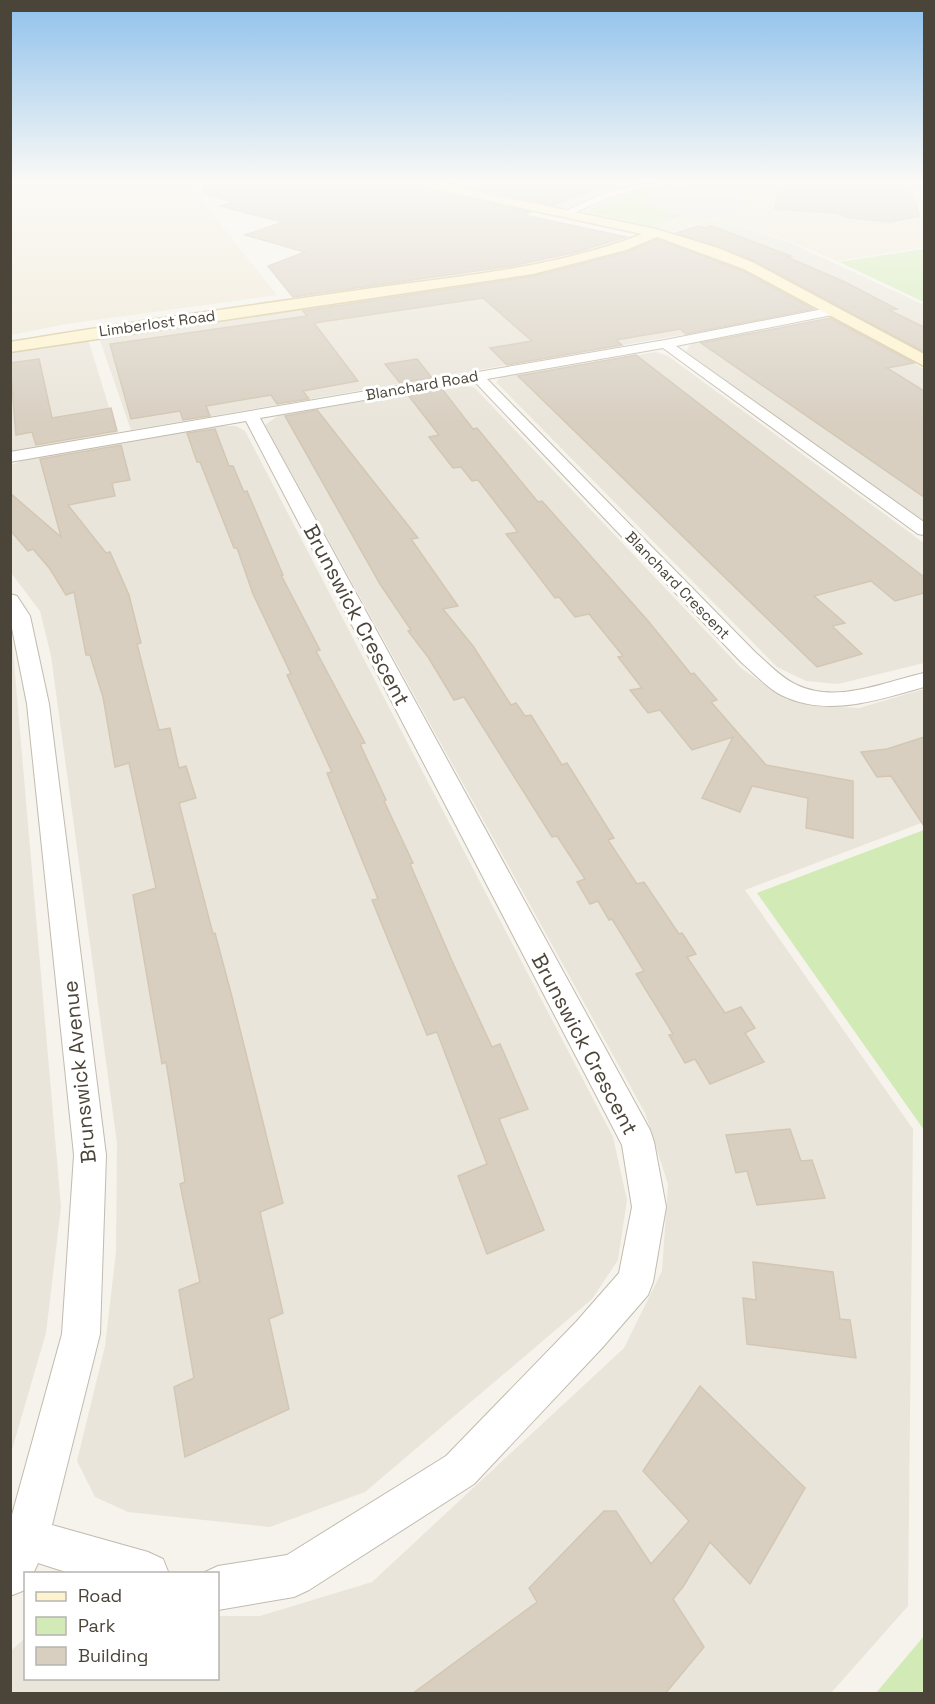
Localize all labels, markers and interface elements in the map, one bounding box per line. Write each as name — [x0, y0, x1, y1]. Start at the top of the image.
street label: Limberlost Road — [98, 305, 216, 341]
street label: Blanchard Road — [364, 366, 480, 404]
street label: Brunswick Crescent — [298, 520, 416, 710]
street label: Blanchard Crescent — [622, 527, 734, 643]
street label: Brunswick Crescent — [526, 949, 644, 1139]
street label: Brunswick Avenue — [56, 979, 102, 1165]
legend — [24, 1572, 219, 1680]
text: Road — [78, 1584, 122, 1607]
text: Park — [78, 1614, 116, 1637]
text: Building — [78, 1644, 148, 1667]

